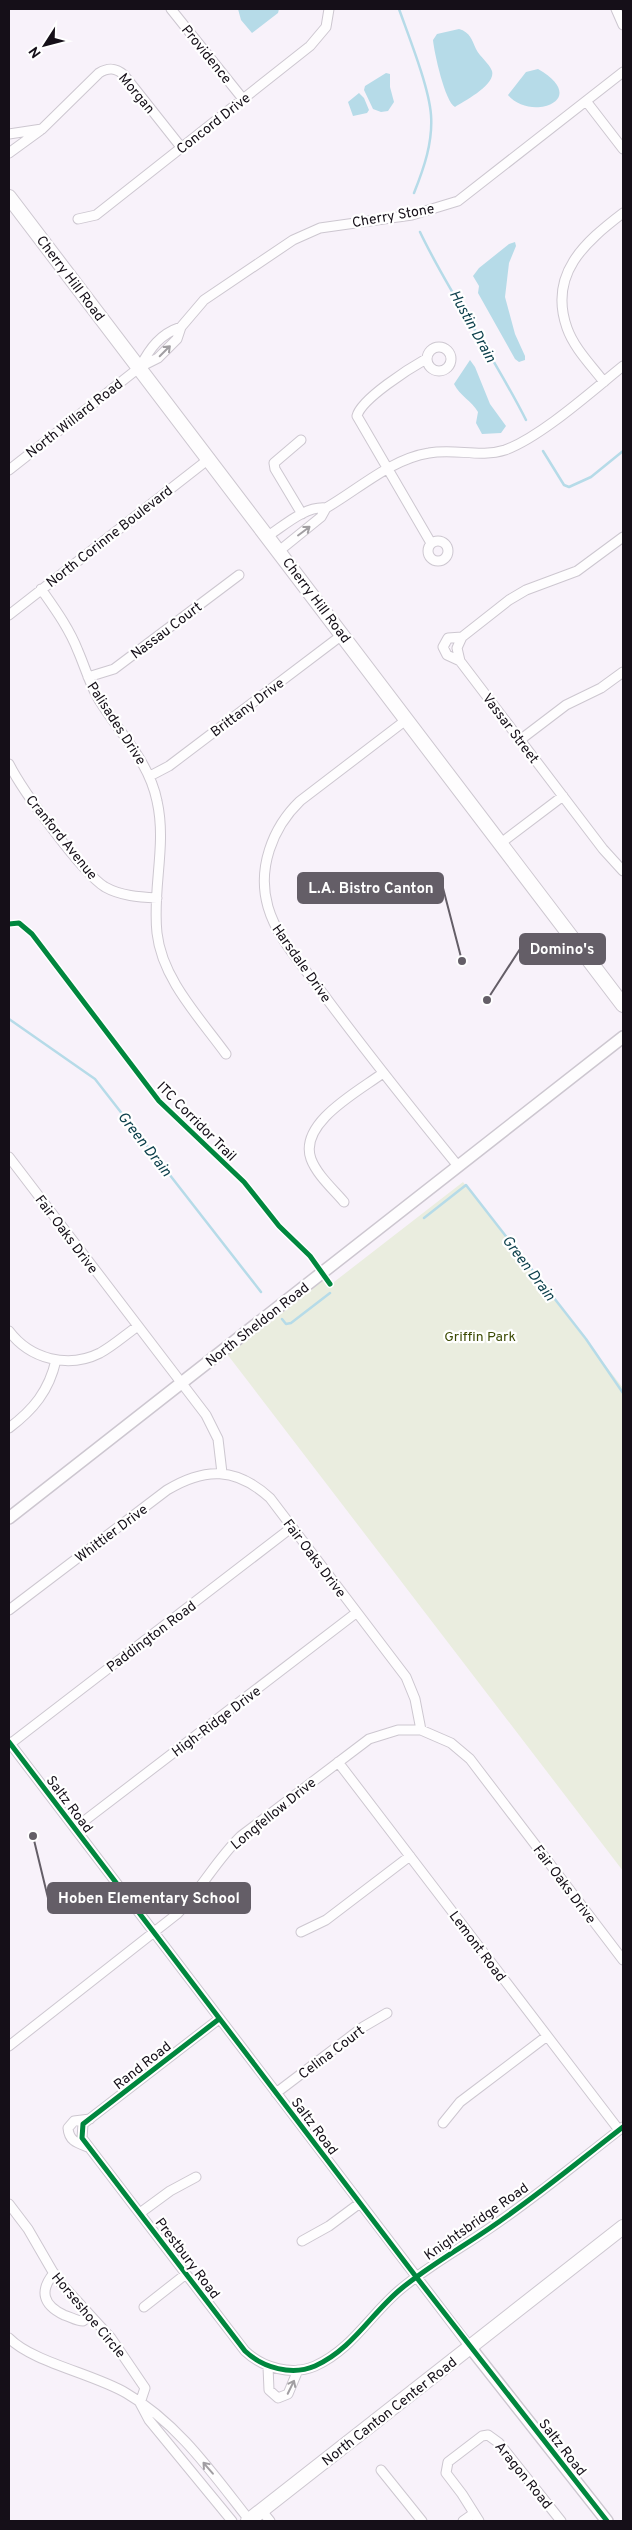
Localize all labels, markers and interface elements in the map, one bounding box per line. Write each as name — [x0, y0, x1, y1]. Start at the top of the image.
north arrow — [20, 20, 70, 70]
street label: Providence — [177, 22, 235, 88]
text: N — [26, 43, 46, 61]
street label: Morgan — [114, 70, 158, 118]
street label: Concord Drive — [174, 90, 254, 158]
street label: Cherry Stone — [351, 201, 436, 232]
street label: Cherry Hill Road — [32, 233, 108, 325]
water label: Hustin Drain — [444, 287, 499, 366]
one-way arrow — [159, 345, 171, 357]
street label: North Willard Road — [23, 376, 127, 462]
street label: North Corinne Boulevard — [43, 483, 176, 592]
one-way arrow — [297, 526, 311, 536]
street label: Cherry Hill Road — [278, 555, 354, 647]
street label: Nassau Court — [128, 599, 206, 663]
street label: Brittany Drive — [208, 675, 288, 741]
street label: Palisades Drive — [83, 679, 149, 768]
street label: Vassar Street — [478, 691, 542, 767]
street label: Cranford Avenue — [21, 792, 100, 884]
callout: L.A. Bistro Canton — [298, 873, 443, 903]
text: L.A. Bistro Canton — [308, 880, 434, 899]
street label: Harsdale Drive — [268, 921, 334, 1006]
callout: Domino's — [520, 934, 605, 964]
text: Domino's — [530, 941, 594, 960]
street label: ITC Corridor Trail — [153, 1079, 239, 1165]
water label: Green Drain — [113, 1109, 175, 1181]
street label: Fair Oaks Drive — [31, 1192, 101, 1278]
water label: Green Drain — [497, 1232, 559, 1306]
street label: North Sheldon Road — [203, 1280, 313, 1371]
park label: Griffin Park — [444, 1329, 516, 1346]
street label: Whittier Drive — [72, 1501, 152, 1567]
street label: Fair Oaks Drive — [279, 1516, 349, 1602]
street label: Paddington Road — [104, 1598, 200, 1676]
street label: High-Ridge Drive — [169, 1683, 265, 1761]
street label: Saltz Road — [42, 1773, 96, 1837]
street label: Longfellow Drive — [228, 1775, 320, 1854]
street label: Fair Oaks Drive — [529, 1842, 599, 1928]
callout: Hoben Elementary School — [48, 1883, 250, 1913]
text: Hoben Elementary School — [58, 1890, 240, 1909]
street label: Lemont Road — [445, 1908, 509, 1986]
street label: Celina Court — [295, 2023, 368, 2084]
street label: Rand Road — [111, 2038, 175, 2094]
street label: Saltz Road — [287, 2095, 341, 2159]
street label: Knightsbridge Road — [421, 2180, 532, 2265]
street label: Prestbury Road — [151, 2215, 223, 2303]
street label: Horseshoe Circle — [47, 2270, 128, 2362]
street label: North Canton Center Road — [319, 2354, 461, 2470]
one-way arrow — [286, 2379, 296, 2394]
street label: Saltz Road — [534, 2416, 589, 2480]
street label: Aragon Road — [491, 2439, 555, 2513]
one-way arrow — [203, 2462, 214, 2475]

